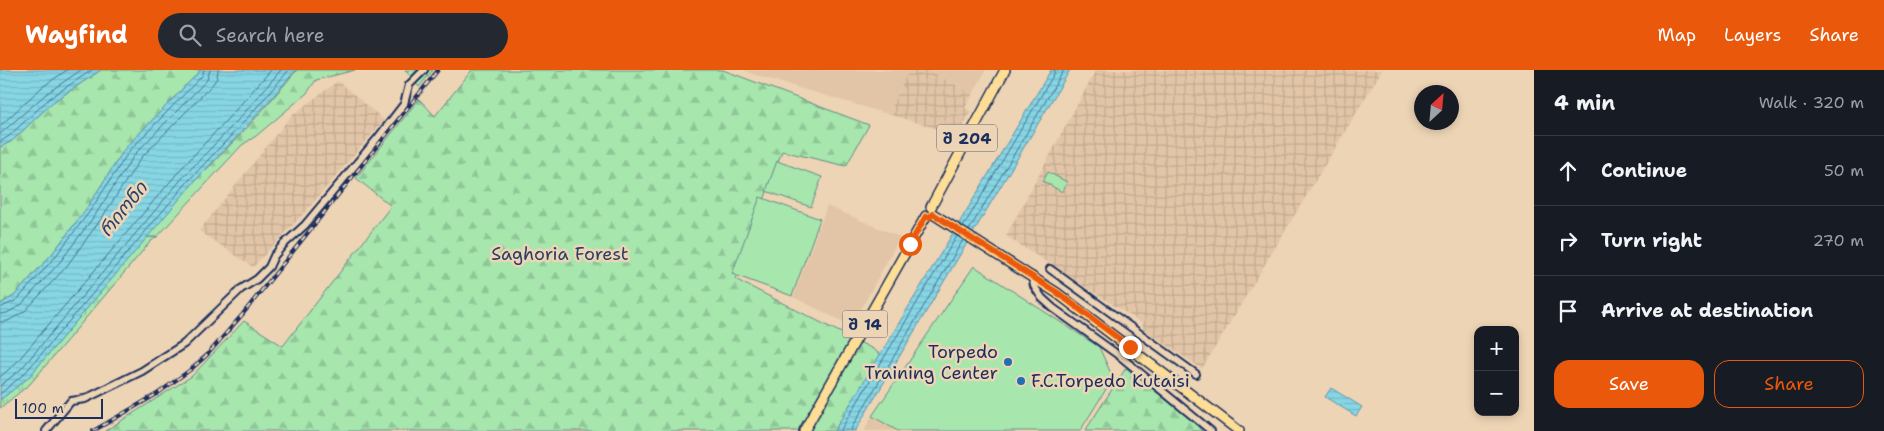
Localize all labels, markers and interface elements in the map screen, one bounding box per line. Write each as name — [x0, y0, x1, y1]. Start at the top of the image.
search box — [158, 13, 508, 58]
text: Wayfind — [25, 19, 128, 51]
icon: search — [176, 21, 204, 49]
text: Search here — [216, 23, 324, 48]
text: Map — [1658, 23, 1696, 47]
text: Layers — [1724, 23, 1781, 47]
text: Share — [1809, 23, 1859, 47]
north arrow — [1414, 85, 1459, 130]
text: 4 min — [1554, 89, 1615, 117]
text: Walk · 320 m — [1759, 92, 1864, 113]
road number: შ 204 — [937, 124, 997, 152]
icon: ahead — [1554, 157, 1582, 185]
text: Continue — [1601, 158, 1687, 183]
text: 50 m — [1824, 160, 1864, 181]
water label: რიონი — [93, 175, 153, 242]
icon: right — [1554, 227, 1582, 255]
text: Turn right — [1601, 228, 1702, 253]
text: 270 m — [1813, 230, 1864, 251]
route start — [899, 233, 922, 256]
park label: Saghoria Forest — [491, 242, 629, 266]
icon: arrive — [1554, 297, 1582, 325]
text: Arrive at destination — [1601, 298, 1813, 323]
road number: შ 14 — [842, 310, 888, 338]
map controls — [1474, 326, 1519, 416]
button: + — [1474, 326, 1519, 371]
route end — [1119, 336, 1142, 359]
place label: Torpedo Training Center — [864, 340, 998, 385]
marker: Torpedo Training Center — [1002, 356, 1014, 368]
button: Save — [1554, 360, 1704, 408]
button: Share — [1714, 360, 1864, 408]
place label: F.C.Torpedo Kutaisi — [1031, 369, 1190, 393]
button: − — [1474, 371, 1519, 416]
marker: F.C.Torpedo Kutaisi — [1015, 375, 1027, 387]
scale bar — [15, 396, 102, 419]
text: 100 m — [22, 399, 64, 417]

